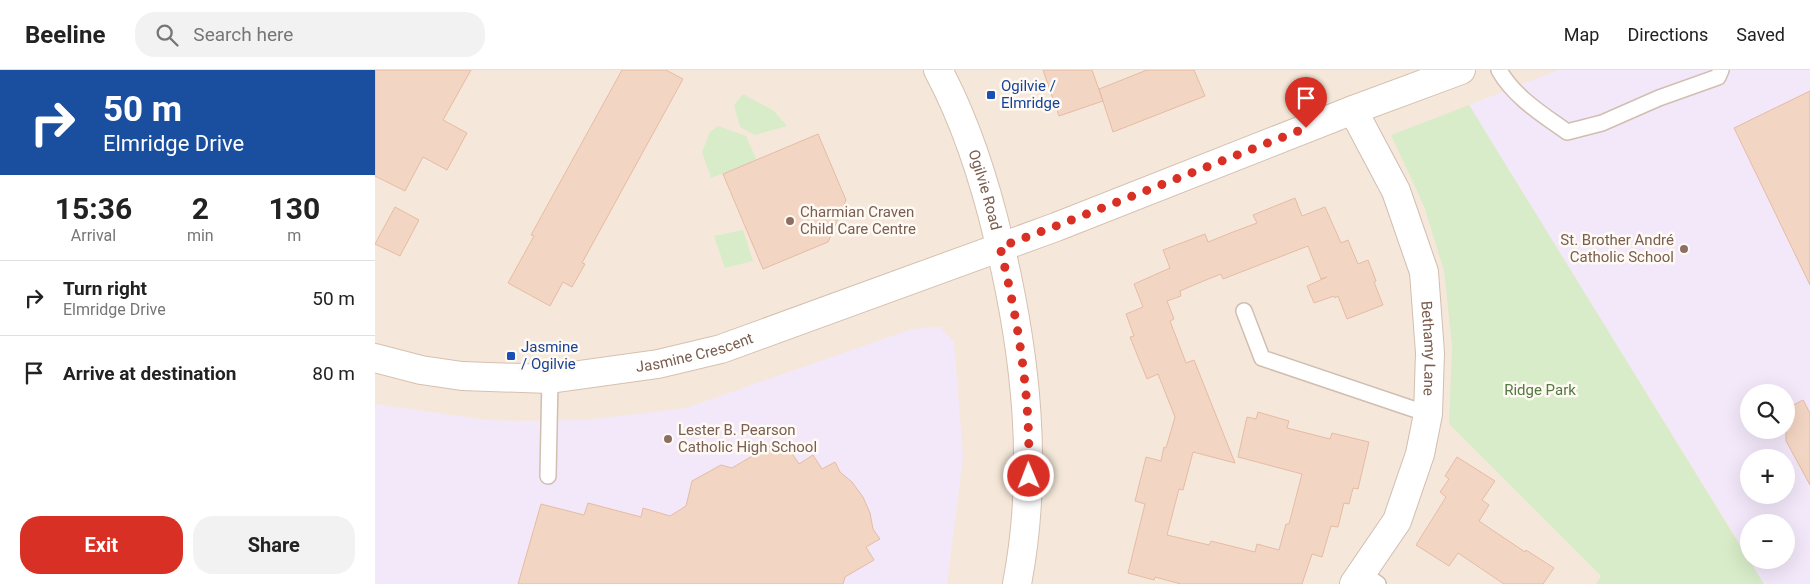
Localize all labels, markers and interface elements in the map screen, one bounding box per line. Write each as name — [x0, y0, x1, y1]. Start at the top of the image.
search box — [135, 12, 485, 57]
text: Beeline — [25, 21, 105, 49]
icon: search — [153, 21, 181, 49]
text: Search here — [193, 23, 293, 46]
text: Map — [1564, 24, 1599, 45]
text: Directions — [1627, 24, 1708, 45]
text: Saved — [1736, 24, 1785, 45]
place label: Ogilvie / Elmridge — [1001, 77, 1060, 112]
pin — [1285, 77, 1327, 128]
icon: arrive — [1292, 84, 1320, 112]
text: 50 m — [103, 89, 182, 130]
marker: Ogilvie / Elmridge — [985, 89, 997, 101]
icon: right — [20, 90, 85, 155]
text: Elmridge Drive — [103, 131, 244, 156]
street label: Ogilvie Road — [964, 147, 1005, 232]
text: 15:36 — [55, 191, 132, 226]
text: 2 — [192, 191, 209, 226]
text: 130 — [269, 191, 320, 226]
place label: Charmian Craven Child Care Centre — [800, 203, 916, 238]
marker: Charmian Craven Child Care Centre — [784, 215, 796, 227]
text: Arrival — [71, 226, 116, 245]
text: min — [187, 226, 214, 245]
text: m — [287, 226, 301, 245]
place label: St. Brother André Catholic School — [1560, 231, 1674, 266]
marker: St. Brother André Catholic School — [1678, 243, 1690, 255]
text: Turn right — [63, 277, 147, 300]
icon: right — [20, 284, 48, 312]
text: 50 m — [312, 287, 355, 310]
text: Elmridge Drive — [63, 300, 166, 319]
street label: Bethamy Lane — [1417, 300, 1439, 396]
street label: Jasmine Crescent — [635, 329, 756, 376]
place label: Jasmine / Ogilvie — [521, 338, 578, 373]
marker: Jasmine / Ogilvie — [505, 350, 517, 362]
icon: arrive — [20, 359, 48, 387]
text: Arrive at destination — [63, 362, 236, 385]
text: 80 m — [312, 362, 355, 385]
park label: Ridge Park — [1504, 381, 1576, 399]
map controls — [1740, 384, 1795, 569]
button: search — [1740, 384, 1795, 439]
place label: Lester B. Pearson Catholic High School — [678, 421, 817, 456]
marker: Lester B. Pearson Catholic High School — [662, 433, 674, 445]
position arrow — [1002, 449, 1054, 501]
button: + — [1740, 449, 1795, 504]
button: − — [1740, 514, 1795, 569]
button: Exit — [20, 516, 183, 574]
button: Share — [193, 516, 355, 574]

